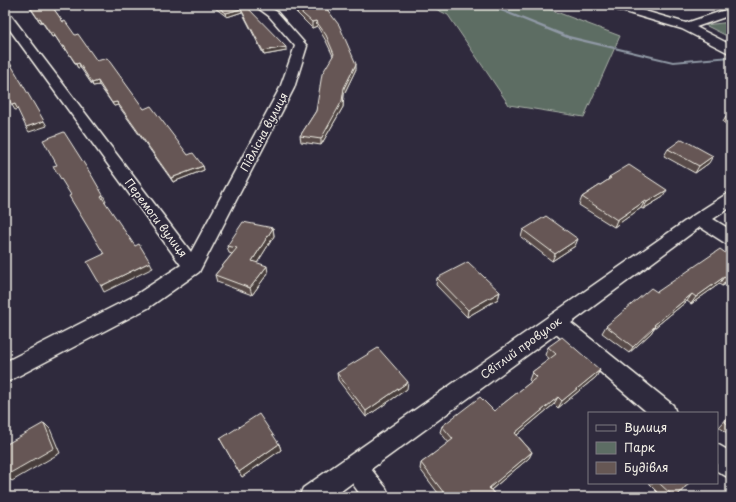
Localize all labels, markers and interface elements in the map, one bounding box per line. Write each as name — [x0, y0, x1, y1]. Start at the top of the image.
street label: Підлісна вулиця — [235, 89, 292, 174]
street label: Перемоги вулиця — [121, 175, 192, 261]
street label: Світлий провулок — [477, 312, 565, 383]
legend — [588, 412, 718, 484]
text: Вулиця — [624, 418, 667, 436]
text: Парк — [624, 438, 656, 456]
text: Будівля — [624, 458, 669, 476]

